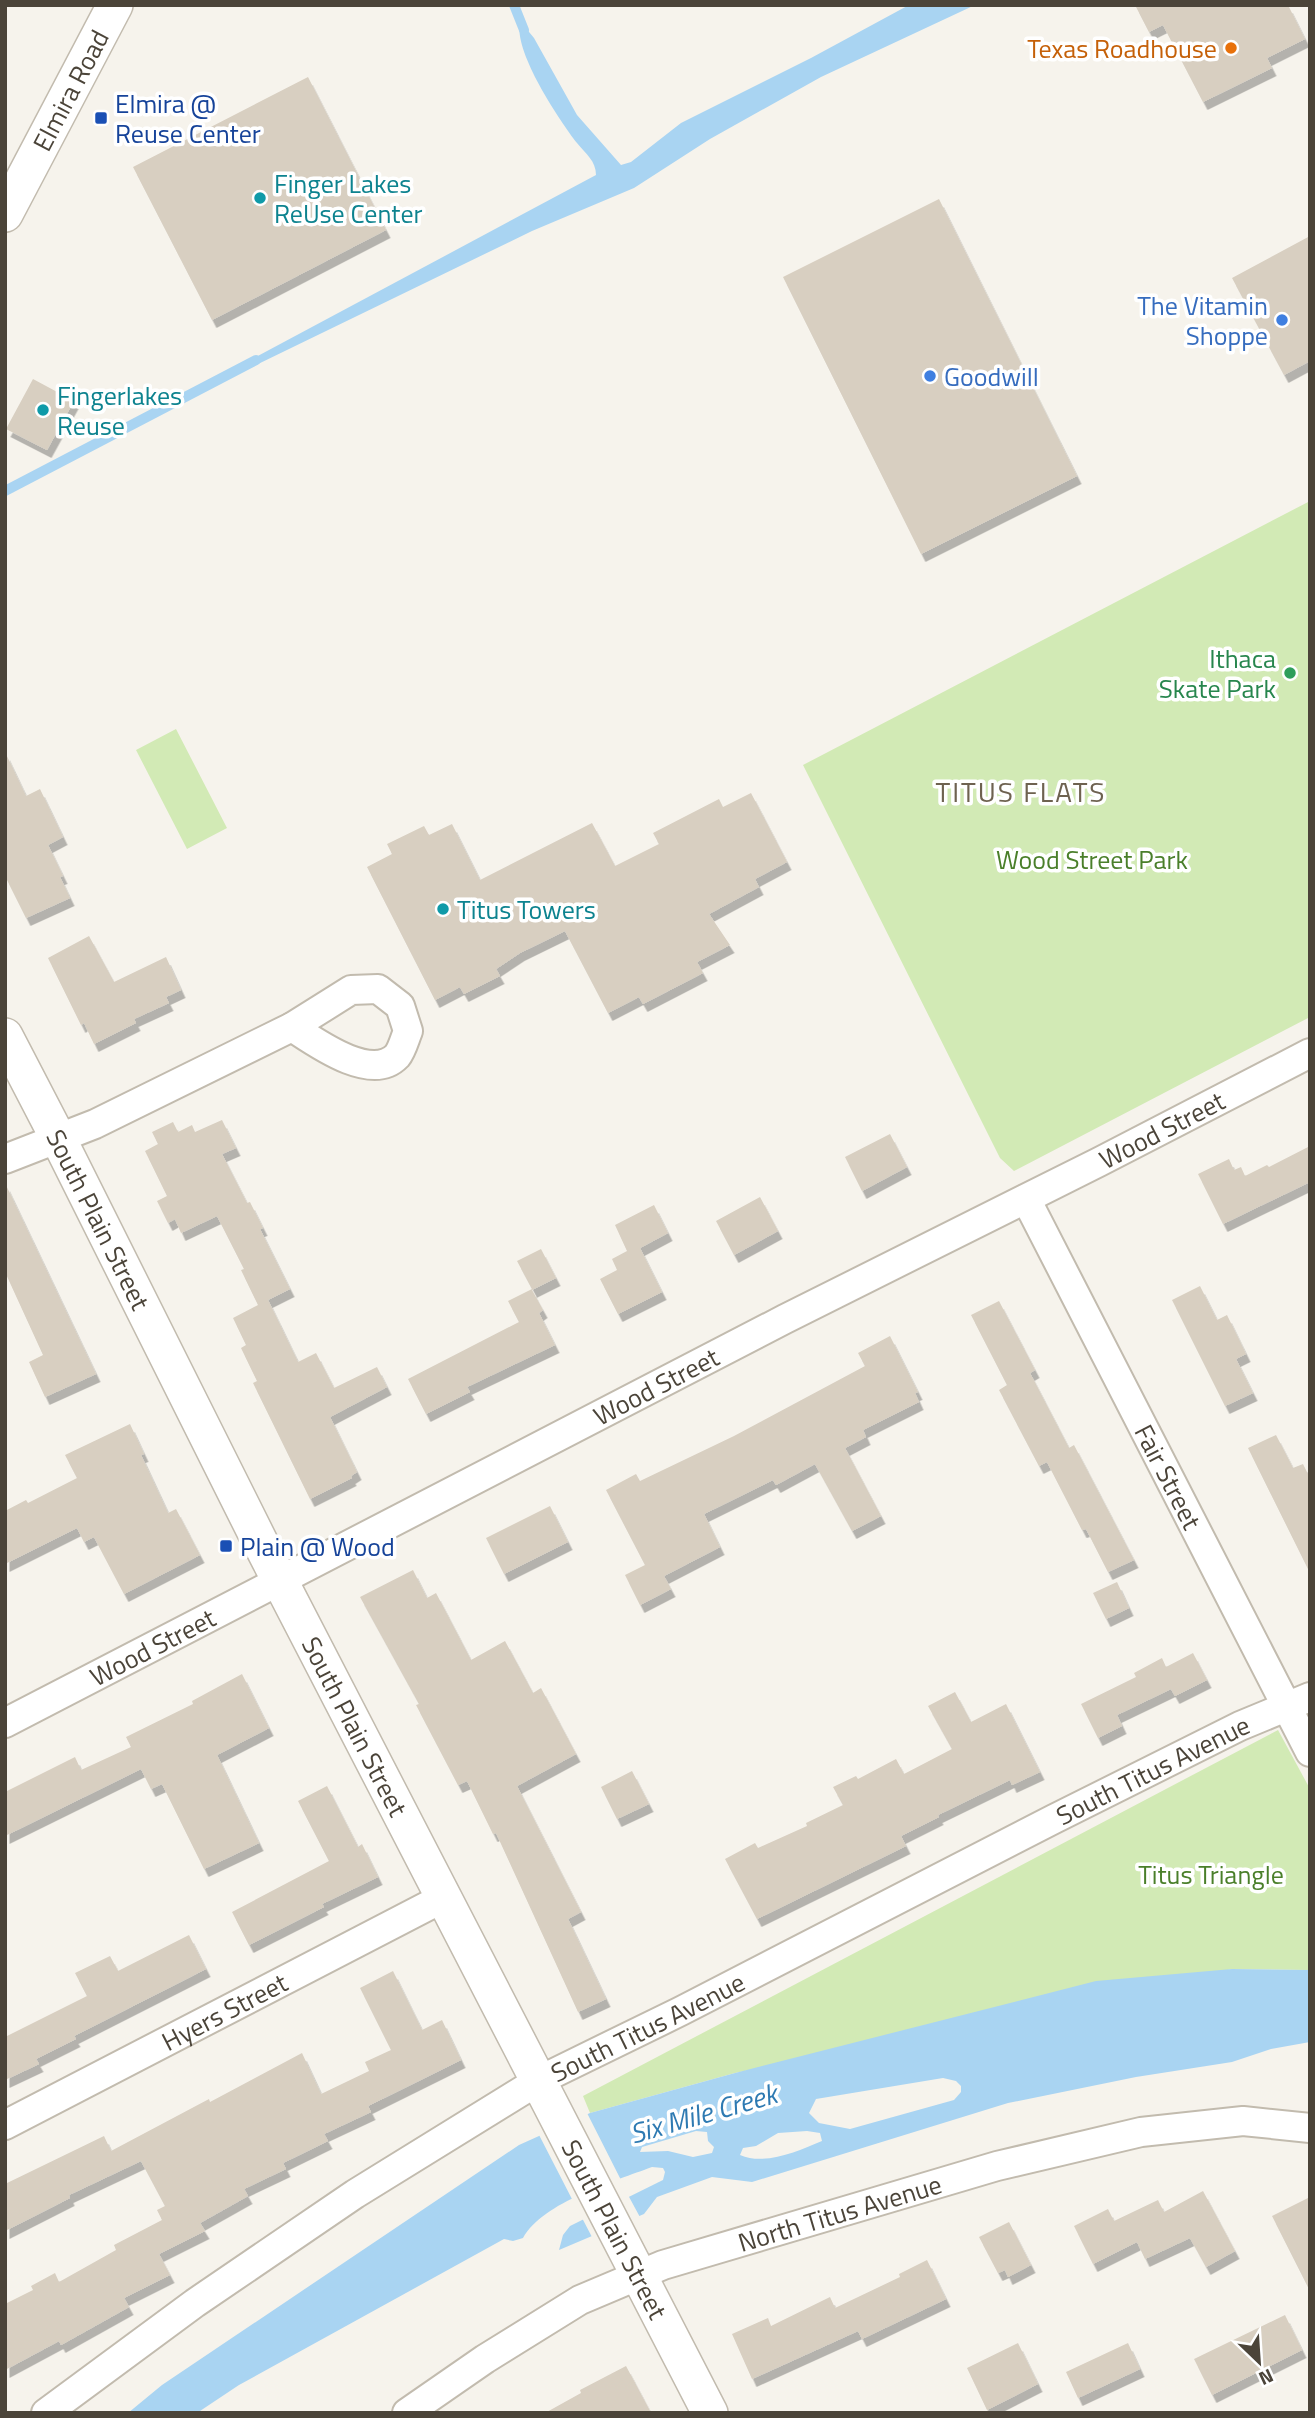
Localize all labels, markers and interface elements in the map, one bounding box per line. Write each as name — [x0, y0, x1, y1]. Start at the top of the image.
street label: Elmira Road — [22, 23, 118, 158]
place label: Texas Roadhouse — [1027, 29, 1217, 68]
marker: Texas Roadhouse — [1223, 40, 1239, 56]
place label: Elmira @ Reuse Center — [115, 84, 261, 153]
marker: Elmira @ Reuse Center — [93, 110, 109, 126]
place label: Finger Lakes ReUse Center — [274, 164, 423, 233]
marker: Finger Lakes ReUse Center — [252, 190, 268, 206]
place label: The Vitamin Shoppe — [1137, 286, 1268, 355]
marker: The Vitamin Shoppe — [1274, 312, 1290, 328]
place label: Goodwill — [944, 357, 1039, 396]
marker: Goodwill — [922, 368, 938, 384]
place label: Fingerlakes Reuse — [57, 376, 182, 445]
marker: Fingerlakes Reuse — [35, 402, 51, 418]
place label: Ithaca Skate Park — [1159, 639, 1276, 708]
marker: Ithaca Skate Park — [1282, 665, 1298, 681]
district label: TITUS FLATS — [935, 770, 1107, 813]
park label: Wood Street Park — [996, 840, 1188, 879]
place label: Titus Towers — [457, 890, 596, 929]
marker: Titus Towers — [435, 901, 451, 917]
street label: Wood Street — [1092, 1081, 1231, 1178]
street label: South Plain Street — [37, 1122, 160, 1316]
street label: Wood Street — [586, 1337, 725, 1435]
street label: Fair Street — [1125, 1417, 1212, 1536]
place label: Plain @ Wood — [240, 1527, 395, 1566]
marker: Plain @ Wood — [218, 1538, 234, 1554]
street label: Wood Street — [83, 1598, 222, 1695]
street label: South Plain Street — [292, 1630, 418, 1823]
street label: South Titus Avenue — [1049, 1705, 1255, 1834]
park label: Titus Triangle — [1138, 1855, 1284, 1894]
street label: South Titus Avenue — [544, 1962, 751, 2091]
street label: Hyers Street — [155, 1963, 294, 2060]
water label: Six Mile Creek — [624, 2071, 785, 2155]
street label: South Plain Street — [552, 2132, 678, 2326]
street label: North Titus Avenue — [733, 2164, 946, 2261]
north arrow — [1224, 2327, 1294, 2397]
text: N — [1254, 2362, 1278, 2394]

